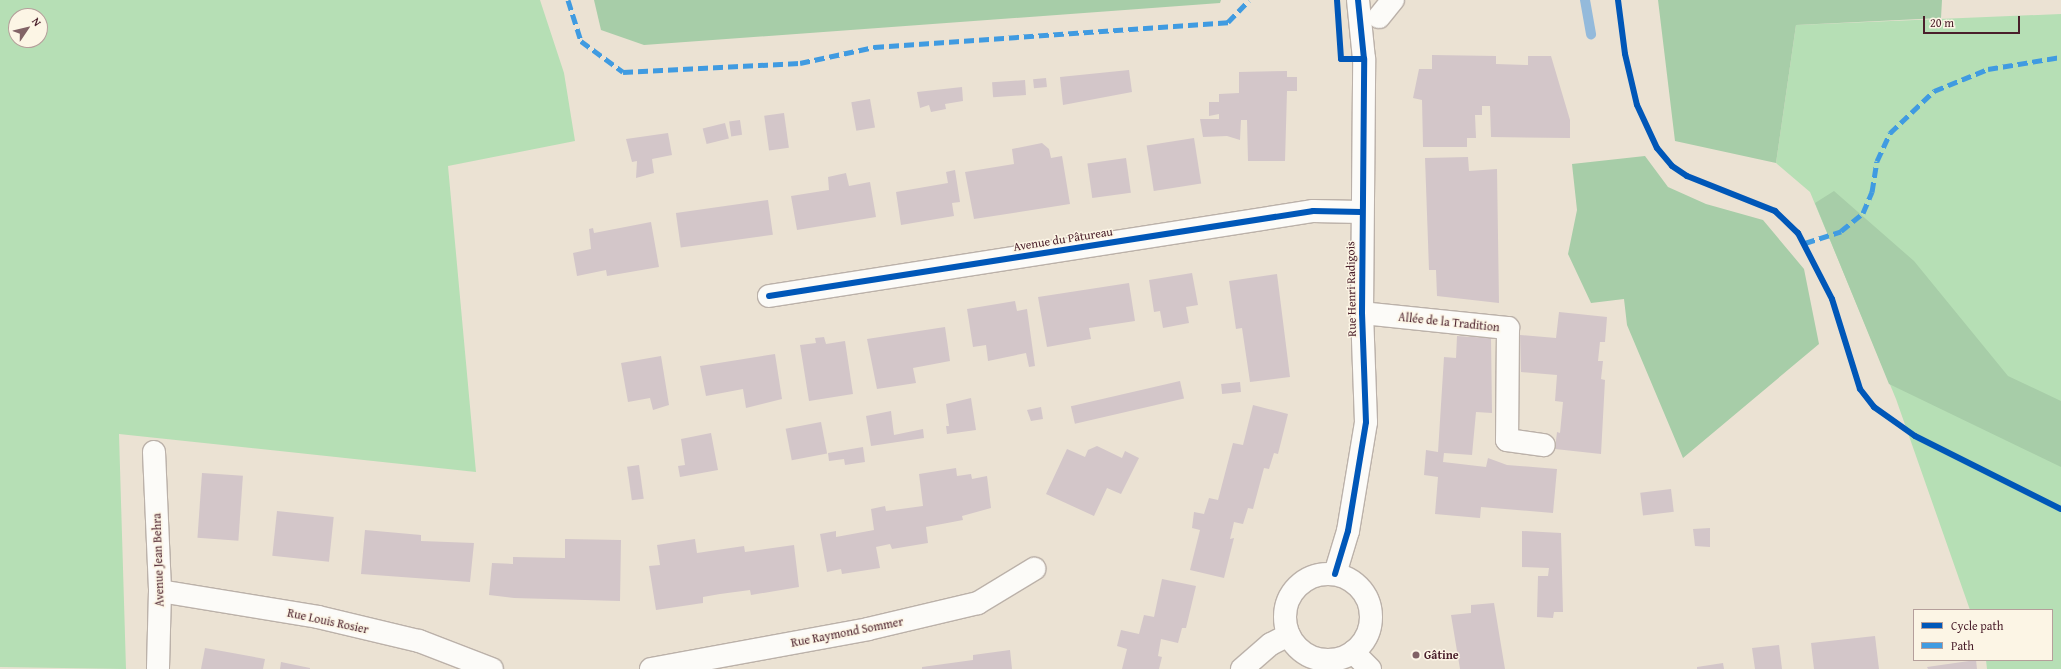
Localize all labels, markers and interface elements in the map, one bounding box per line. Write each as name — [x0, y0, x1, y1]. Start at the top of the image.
north arrow — [8, 8, 48, 48]
scale bar — [1925, 8, 2022, 34]
text: N — [28, 14, 46, 29]
text: 20 m — [1930, 14, 1954, 31]
street label: Avenue du Pâtureau — [1012, 224, 1114, 254]
street label: Rue Henri Radigois — [1343, 241, 1359, 337]
street label: Allée de la Tradition — [1398, 310, 1500, 334]
street label: Avenue Jean Behra — [149, 513, 167, 607]
street label: Rue Louis Rosier — [286, 605, 370, 637]
legend — [1913, 609, 2053, 661]
street label: Rue Raymond Sommer — [790, 614, 904, 650]
text: Cycle path — [1951, 617, 2003, 634]
text: Path — [1951, 637, 1974, 654]
place label: Gâtine — [1424, 648, 1459, 662]
marker: Gâtine — [1411, 650, 1421, 660]

